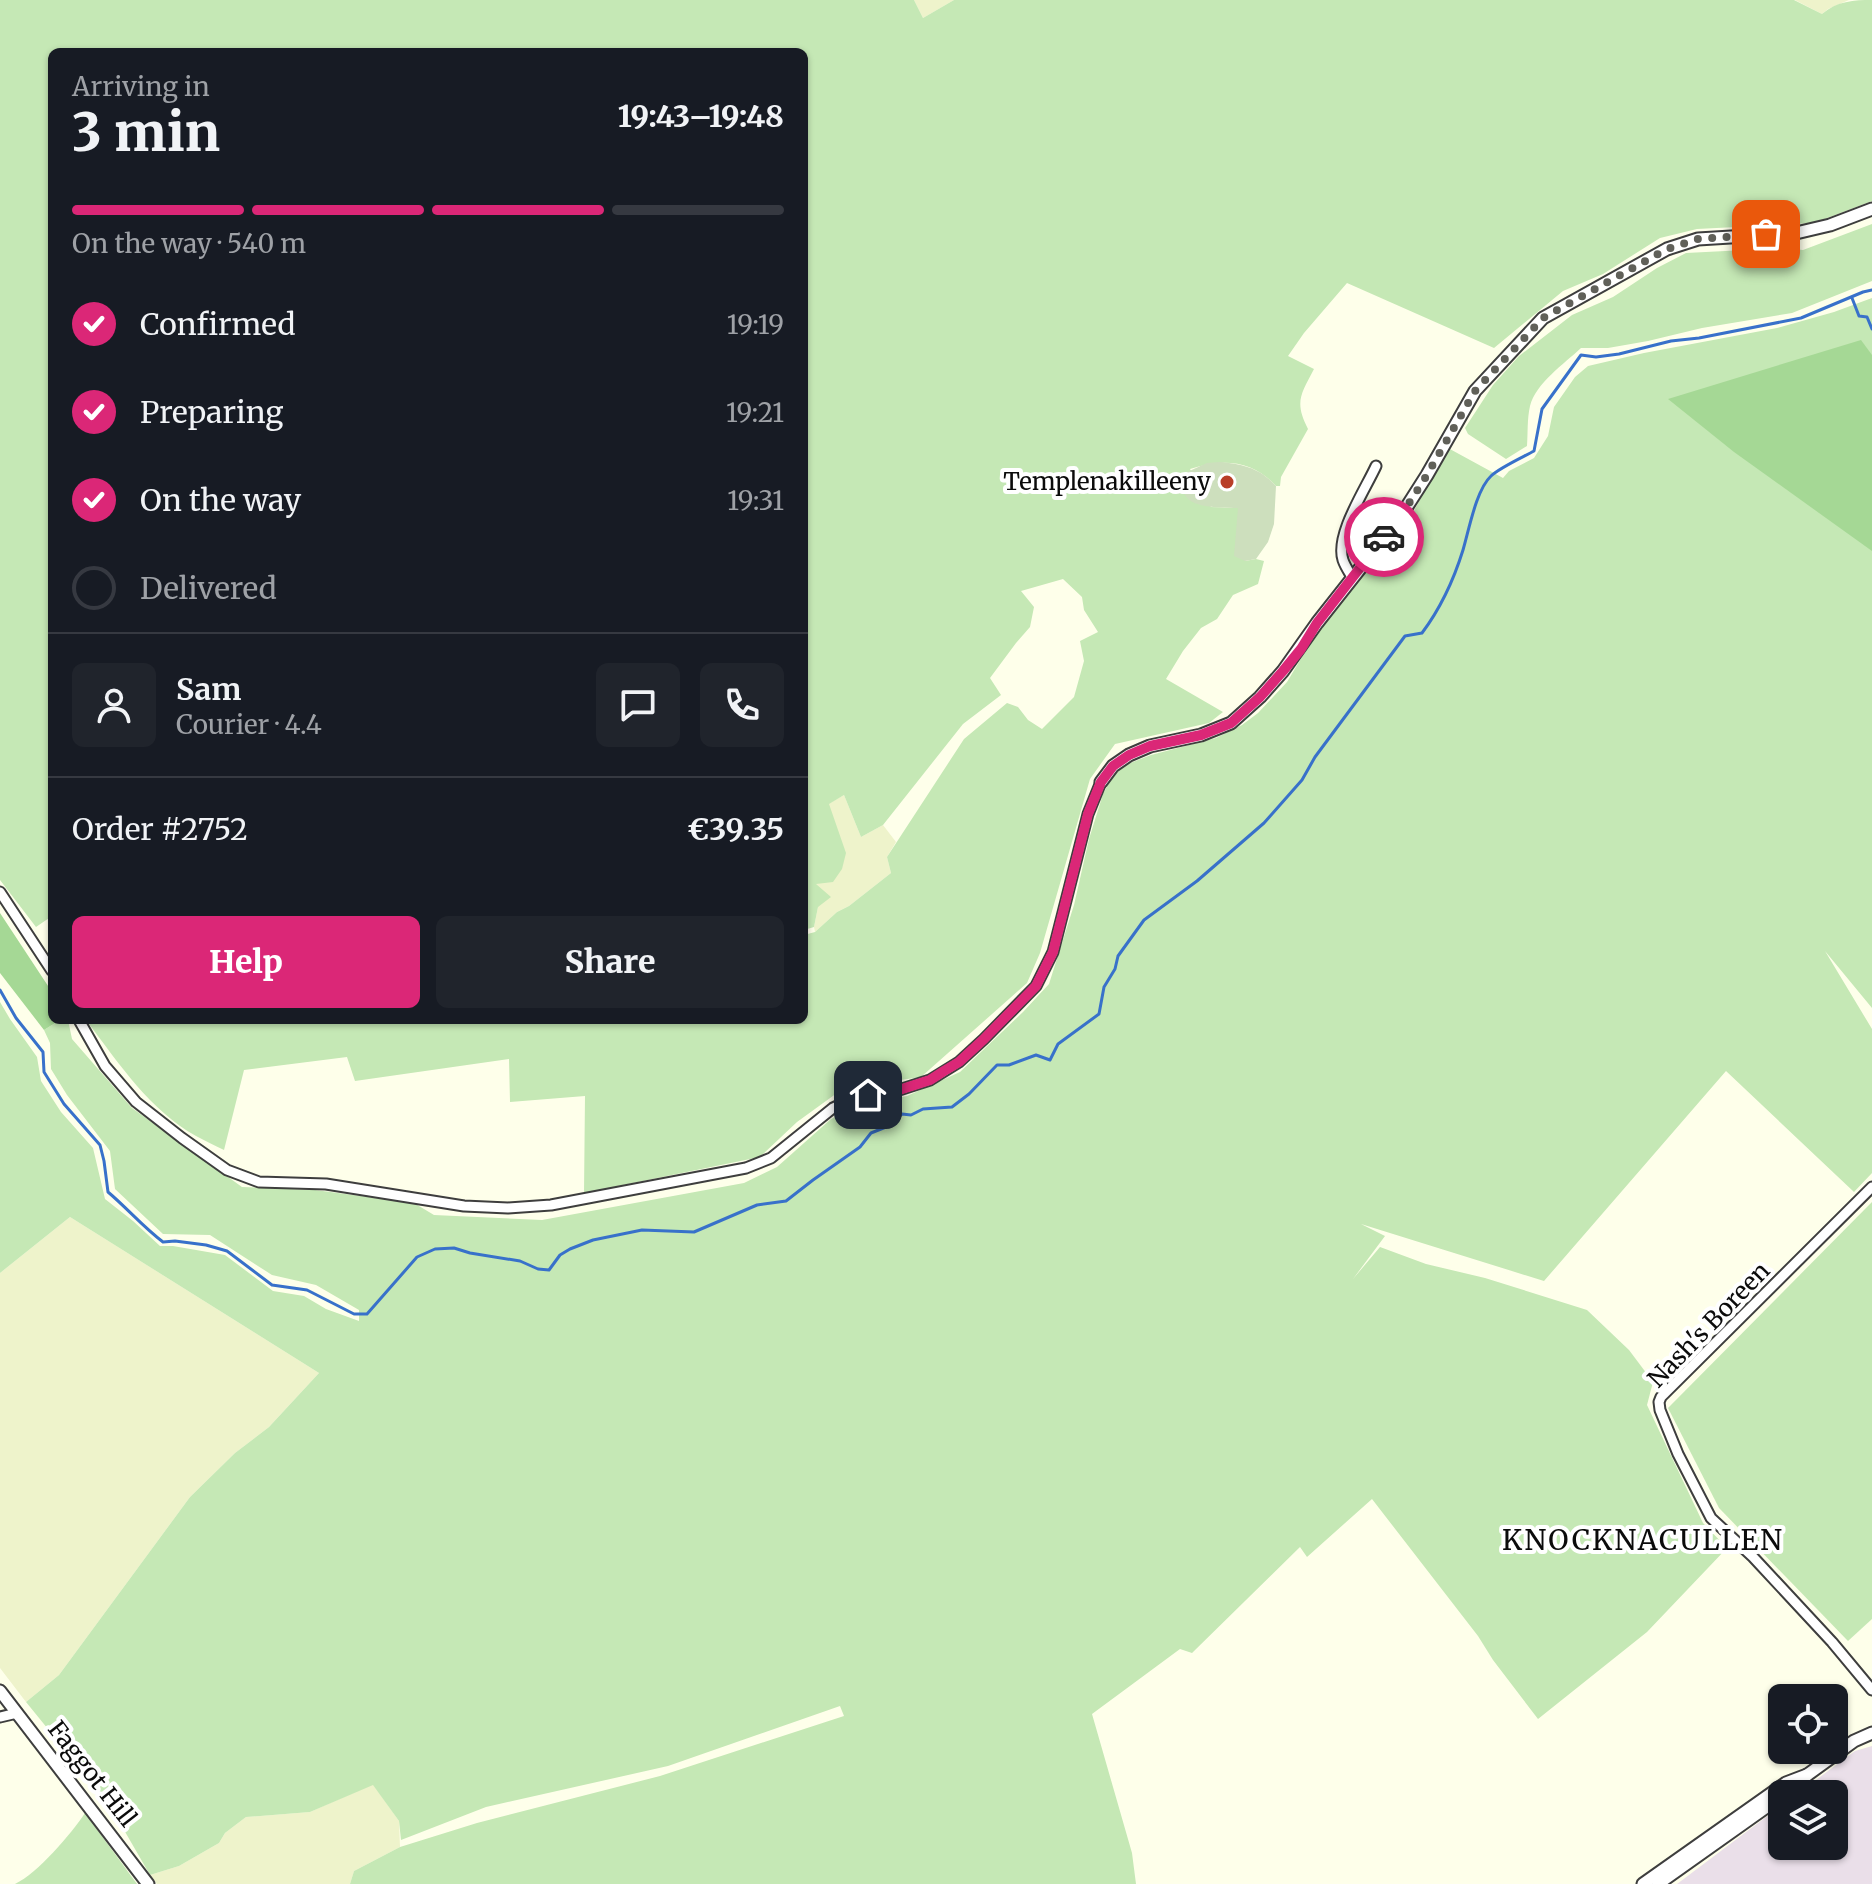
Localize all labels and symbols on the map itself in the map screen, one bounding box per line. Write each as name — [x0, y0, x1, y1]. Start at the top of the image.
pin — [1732, 200, 1800, 268]
place label: Templenakilleeny — [1003, 466, 1211, 497]
marker: Templenakilleeny — [1218, 473, 1236, 491]
courier — [1344, 497, 1424, 577]
pin — [834, 1061, 902, 1129]
street label: Nash's Boreen — [1641, 1255, 1776, 1394]
district label: KNOCKNACULLEN — [1502, 1522, 1784, 1558]
street label: Faggot Hill — [41, 1714, 143, 1833]

